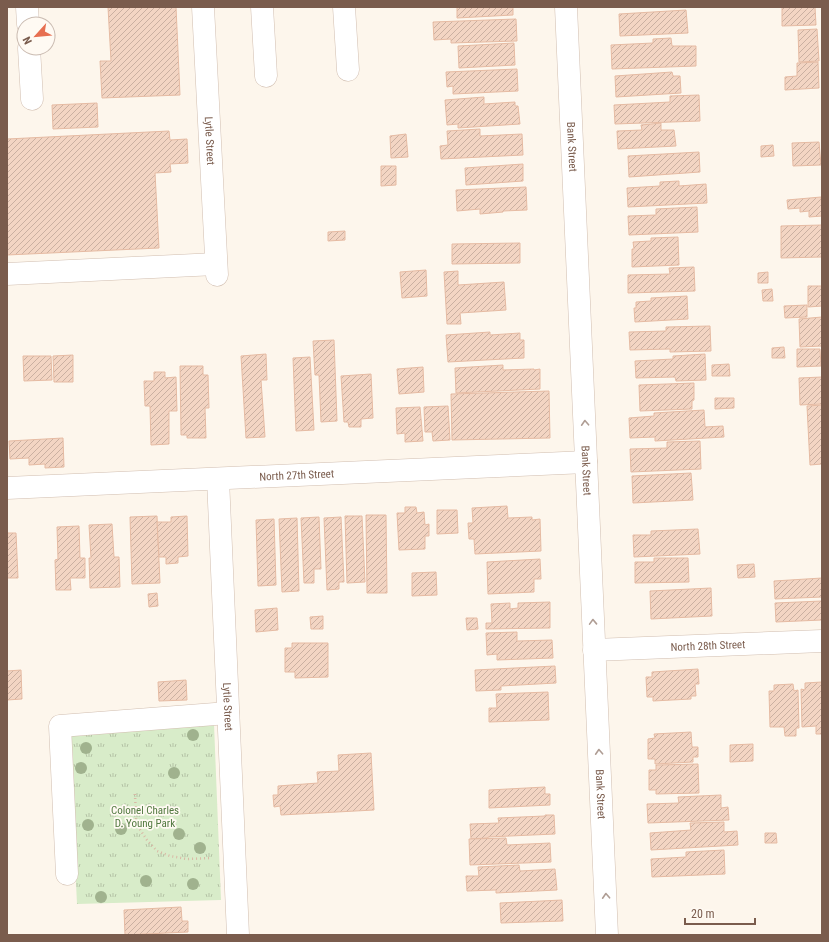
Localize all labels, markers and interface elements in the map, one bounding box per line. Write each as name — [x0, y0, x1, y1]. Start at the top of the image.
north arrow — [16, 16, 56, 56]
text: N — [20, 34, 35, 46]
street label: Lytle Street — [202, 116, 218, 165]
street label: Bank Street — [565, 122, 580, 172]
one-way arrow — [580, 420, 589, 426]
street label: Bank Street — [579, 445, 594, 496]
street label: North 27th Street — [259, 467, 334, 483]
one-way arrow — [589, 619, 598, 625]
street label: North 28th Street — [670, 638, 746, 653]
street label: Lytle Street — [220, 682, 236, 731]
one-way arrow — [595, 749, 603, 755]
street label: Bank Street — [593, 769, 608, 819]
park label: Colonel Charles D. Young Park — [111, 804, 179, 830]
one-way arrow — [601, 893, 610, 899]
scale bar — [685, 900, 755, 926]
text: 20 m — [691, 907, 715, 921]

